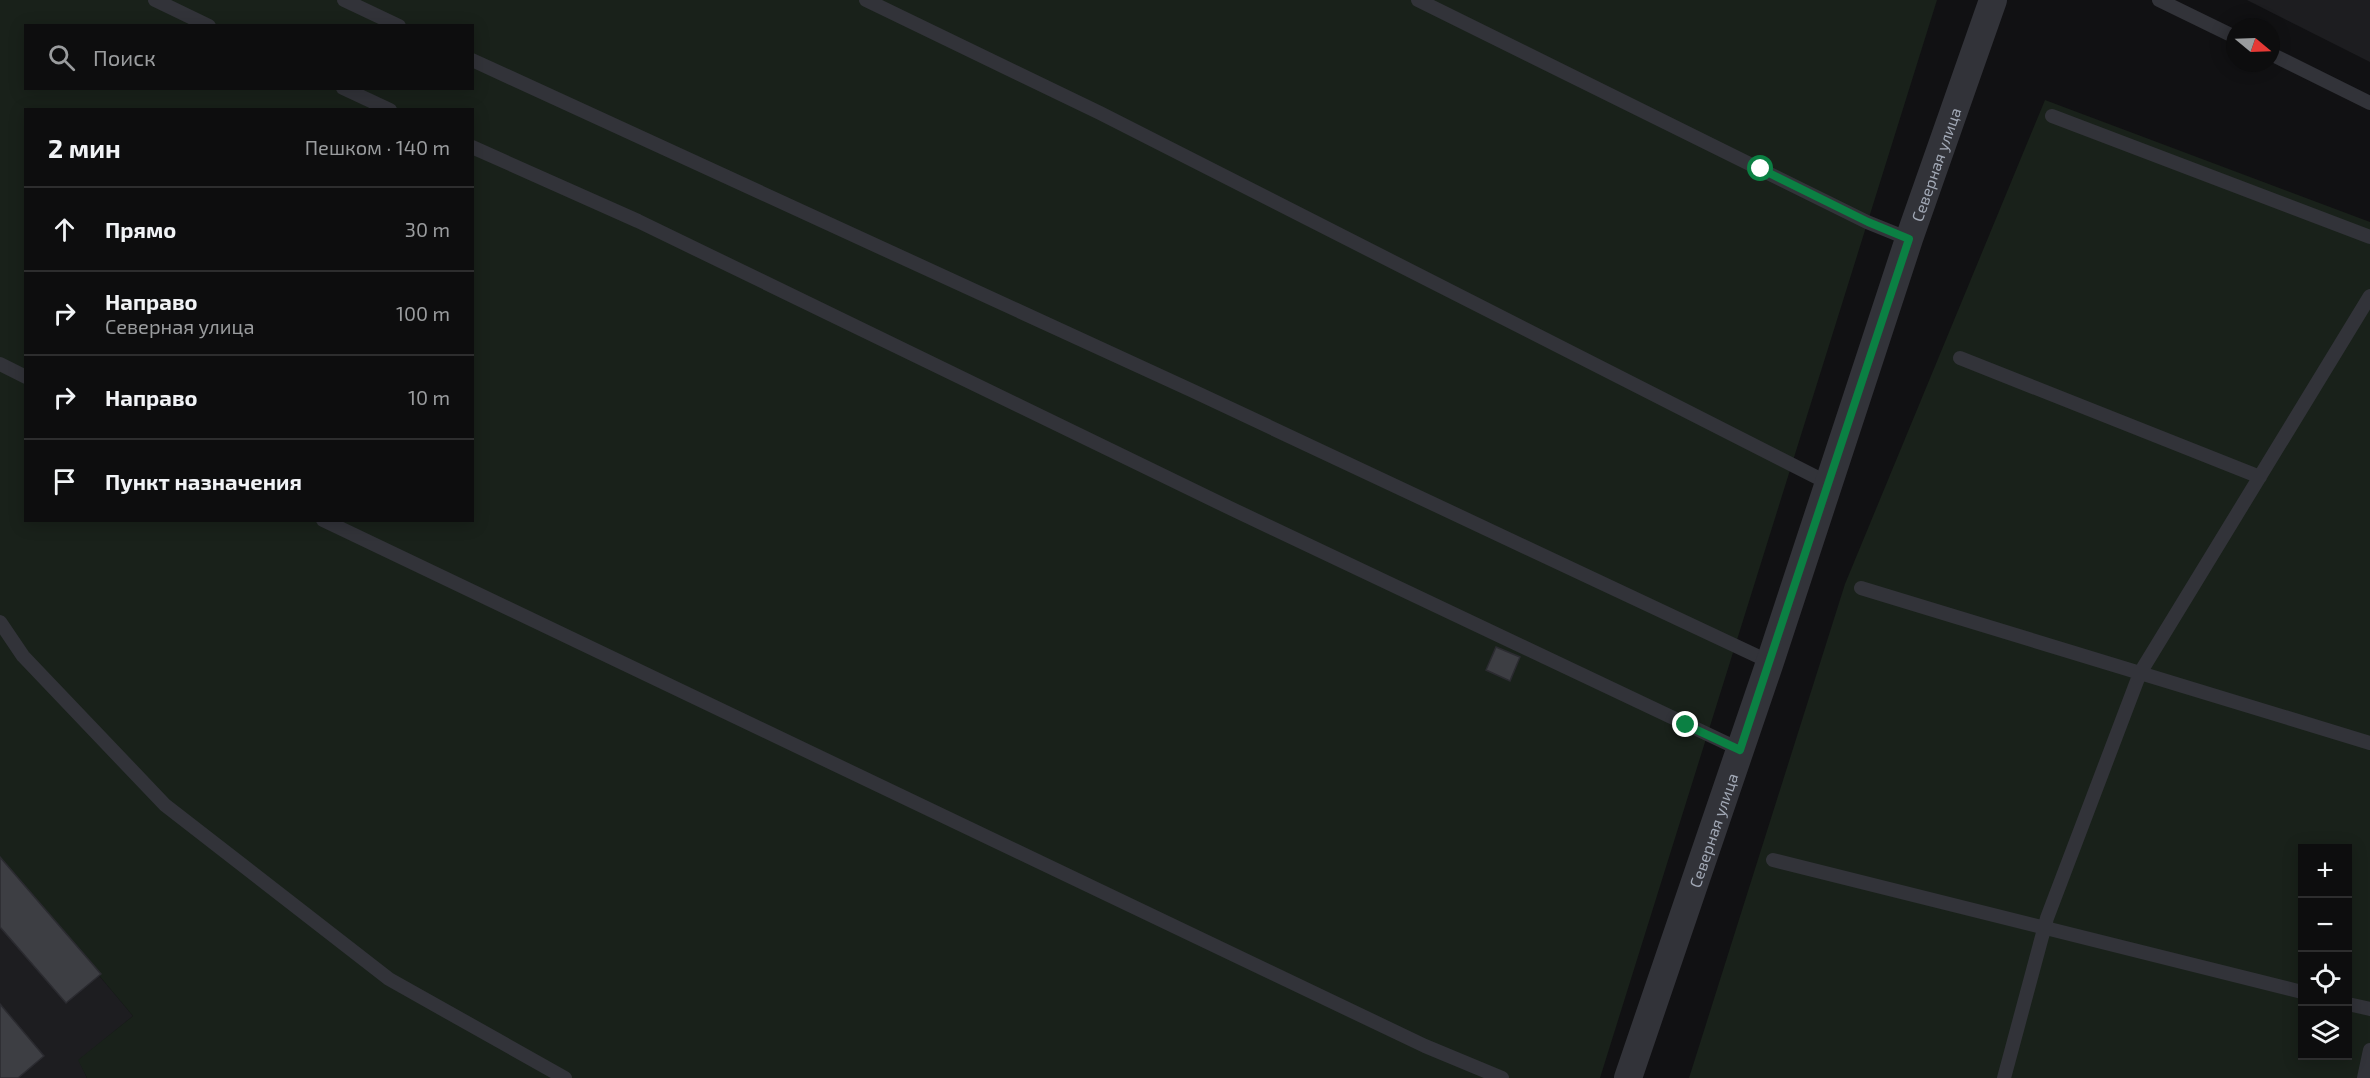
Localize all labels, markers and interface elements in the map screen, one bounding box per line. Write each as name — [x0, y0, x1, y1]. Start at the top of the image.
north arrow — [2226, 18, 2280, 72]
search box — [24, 24, 474, 90]
icon: search — [45, 41, 78, 74]
text: Поиск — [93, 44, 156, 70]
street label: Северная улица — [1906, 105, 1964, 224]
text: 2 мин — [48, 132, 121, 163]
text: Пешком · 140 m — [305, 135, 450, 159]
route start — [1747, 155, 1773, 181]
icon: ahead — [48, 213, 81, 246]
text: Прямо — [105, 216, 176, 242]
text: 30 m — [405, 217, 450, 241]
text: Направо — [105, 288, 198, 314]
icon: right — [48, 297, 81, 330]
text: 100 m — [396, 301, 450, 325]
text: Северная улица — [105, 314, 254, 338]
icon: right — [48, 381, 81, 414]
text: Направо — [105, 384, 198, 410]
text: 10 m — [408, 385, 450, 409]
icon: arrive — [48, 465, 81, 498]
text: Пункт назначения — [105, 468, 302, 494]
route end — [1672, 711, 1698, 737]
street label: Северная улица — [1684, 770, 1741, 890]
map controls — [2298, 844, 2352, 1060]
button: + — [2298, 844, 2352, 898]
button: − — [2298, 898, 2352, 952]
button: locate — [2298, 952, 2352, 1006]
button: layers — [2298, 1006, 2352, 1060]

